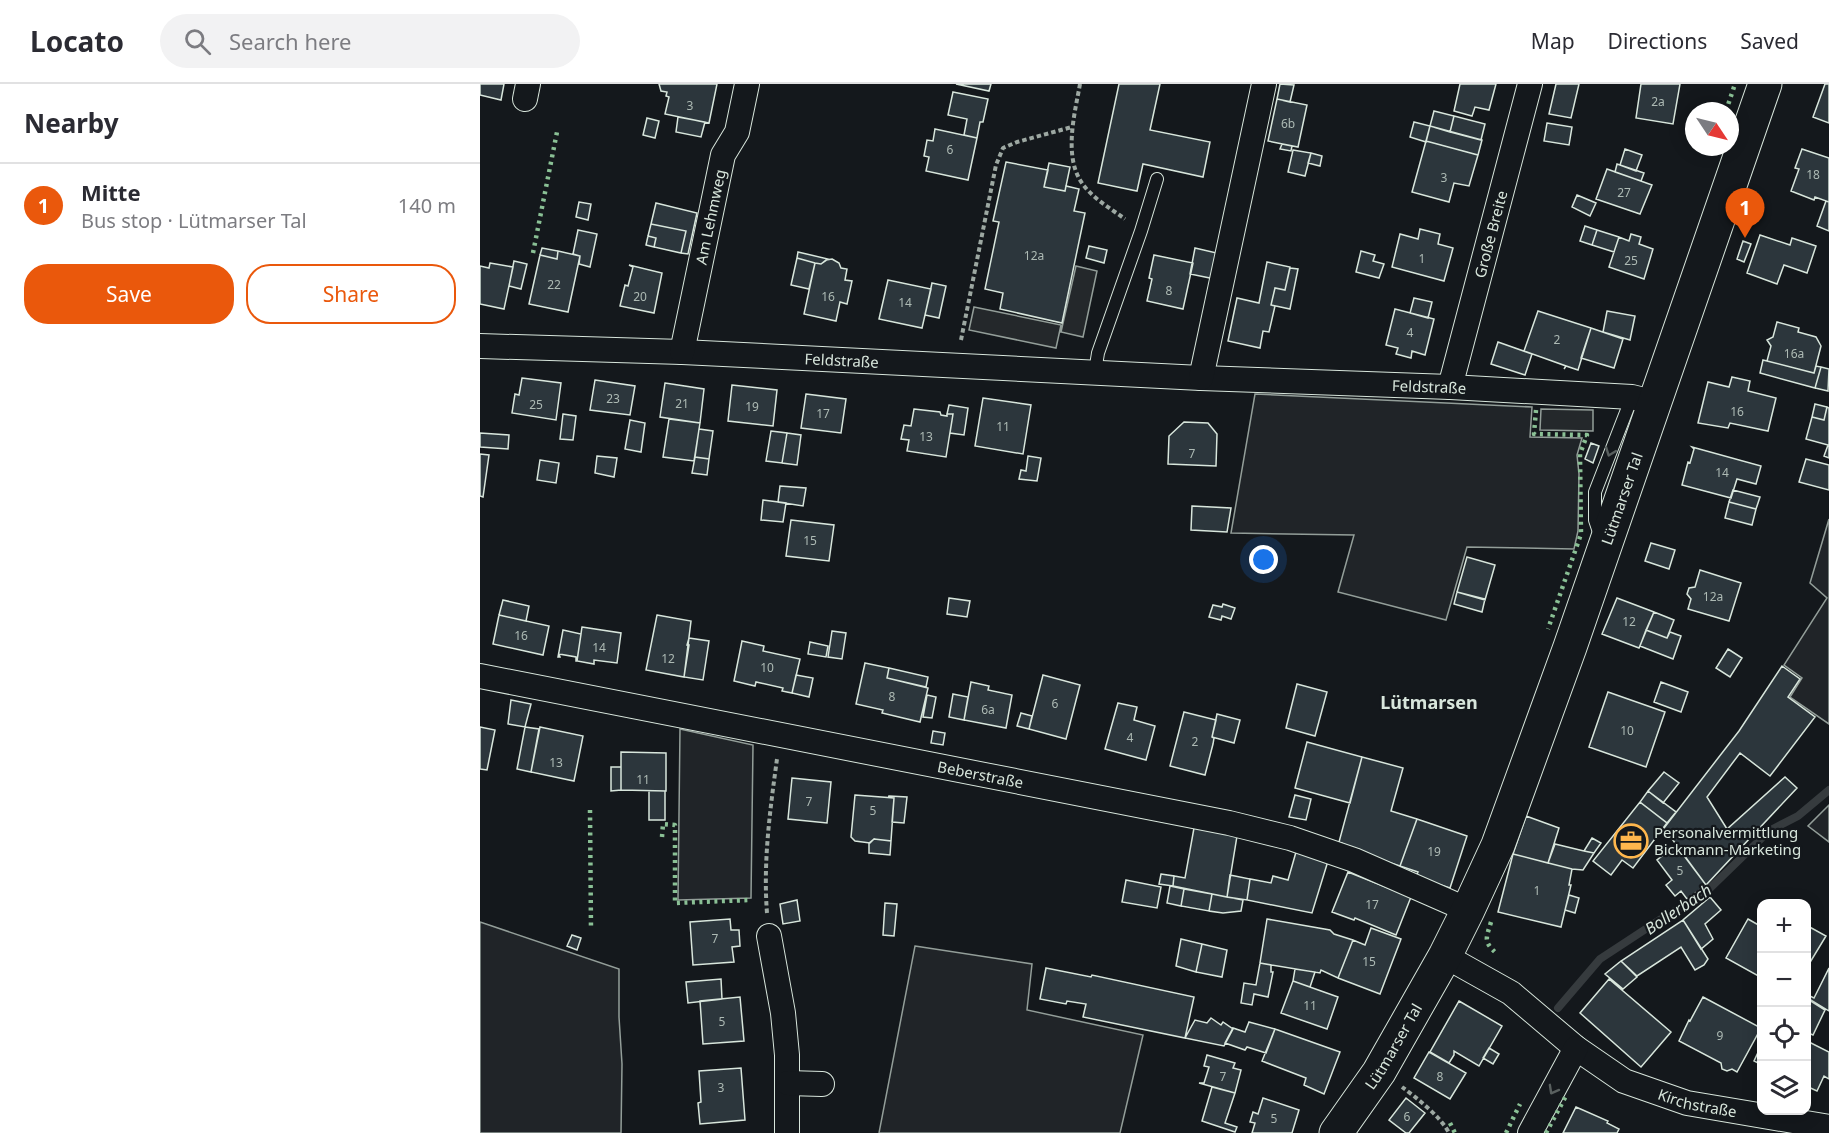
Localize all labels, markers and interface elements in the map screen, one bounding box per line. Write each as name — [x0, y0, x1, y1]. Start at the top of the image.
search box — [160, 14, 580, 68]
text: Locato — [30, 22, 124, 60]
icon: search — [181, 25, 214, 58]
text: Search here — [229, 26, 351, 56]
text: Map — [1531, 27, 1575, 55]
text: Directions — [1608, 27, 1707, 55]
text: Saved — [1740, 27, 1799, 55]
house number: 2a — [1651, 93, 1665, 110]
house number: 3 — [687, 97, 694, 114]
north arrow — [1685, 102, 1739, 156]
text: Nearby — [24, 105, 119, 141]
house number: 6b — [1281, 115, 1295, 132]
house number: 6 — [947, 141, 954, 158]
house number: 18 — [1806, 166, 1820, 183]
street label: Am Lehmweg — [690, 168, 730, 266]
house number: 3 — [1441, 169, 1448, 186]
text: Mitte — [81, 177, 141, 207]
house number: 27 — [1617, 184, 1631, 201]
street label: Große Breite — [1469, 188, 1511, 280]
pin: 1 — [1726, 188, 1764, 238]
text: 1 — [38, 192, 49, 219]
text: 140 m — [398, 192, 456, 219]
text: Bus stop · Lütmarser Tal — [81, 207, 307, 234]
house number: 12a — [1024, 247, 1044, 264]
house number: 1 — [1419, 250, 1425, 267]
house number: 25 — [1624, 252, 1638, 269]
button: Save — [24, 264, 234, 324]
button: Share — [246, 264, 456, 324]
house number: 22 — [547, 276, 561, 293]
house number: 8 — [1166, 282, 1173, 299]
house number: 20 — [633, 288, 647, 305]
house number: 16 — [821, 288, 835, 305]
house number: 14 — [898, 294, 912, 311]
house number: 4 — [1407, 324, 1414, 341]
house number: 2 — [1554, 331, 1561, 348]
house number: 16a — [1784, 345, 1804, 362]
street label: Feldstraße — [804, 348, 879, 372]
street label: Feldstraße — [1392, 375, 1467, 398]
house number: 23 — [606, 390, 620, 407]
house number: 21 — [675, 395, 689, 412]
house number: 25 — [529, 396, 543, 413]
house number: 19 — [745, 398, 759, 415]
house number: 16 — [1730, 403, 1744, 420]
house number: 17 — [816, 405, 830, 422]
house number: 11 — [996, 418, 1010, 435]
house number: 13 — [919, 428, 933, 445]
house number: 7 — [1189, 445, 1196, 462]
one-way arrow — [1605, 446, 1618, 457]
street label: Lütmarser Tal — [1596, 450, 1647, 547]
house number: 14 — [1715, 464, 1729, 481]
house number: 15 — [803, 532, 817, 549]
your location — [1249, 545, 1278, 574]
house number: 12a — [1703, 588, 1723, 605]
house number: 12 — [1622, 613, 1636, 630]
house number: 16 — [514, 627, 528, 644]
house number: 14 — [592, 639, 606, 656]
house number: 12 — [661, 650, 675, 667]
house number: 10 — [760, 659, 774, 676]
house number: 8 — [889, 688, 896, 705]
district label: Lütmarsen — [1380, 690, 1478, 714]
house number: 6 — [1052, 695, 1059, 712]
house number: 6a — [981, 701, 995, 718]
house number: 10 — [1620, 722, 1634, 739]
house number: 4 — [1127, 729, 1134, 746]
house number: 2 — [1192, 733, 1199, 750]
house number: 13 — [549, 754, 563, 771]
street label: Beberstraße — [936, 756, 1025, 792]
house number: 11 — [636, 771, 650, 788]
house number: 7 — [806, 793, 813, 810]
house number: 5 — [870, 802, 877, 819]
place label: Personalvermittlung Bickmann-Marketing — [1654, 822, 1801, 859]
office icon: Personalvermittlung Bickmann-Marketing — [1613, 823, 1649, 859]
house number: 19 — [1427, 843, 1441, 860]
house number: 5 — [1677, 862, 1684, 879]
water label: Bollerbach — [1640, 879, 1716, 939]
house number: 1 — [1534, 882, 1540, 899]
house number: 17 — [1365, 896, 1379, 913]
map controls — [1757, 899, 1811, 1115]
button: + — [1757, 899, 1811, 953]
house number: 7 — [712, 930, 719, 947]
house number: 15 — [1362, 953, 1376, 970]
button: − — [1757, 953, 1811, 1007]
house number: 11 — [1303, 997, 1317, 1014]
street label: Lütmarser Tal — [1360, 1000, 1426, 1093]
button: locate — [1757, 1007, 1811, 1061]
house number: 5 — [719, 1013, 726, 1030]
house number: 9 — [1717, 1027, 1724, 1044]
button: layers — [1757, 1061, 1811, 1115]
house number: 7 — [1220, 1068, 1227, 1085]
house number: 8 — [1437, 1068, 1444, 1085]
house number: 3 — [718, 1079, 725, 1096]
one-way arrow — [1549, 1084, 1560, 1095]
street label: Kirchstraße — [1655, 1084, 1738, 1121]
house number: 6 — [1404, 1108, 1411, 1125]
house number: 5 — [1271, 1110, 1278, 1127]

